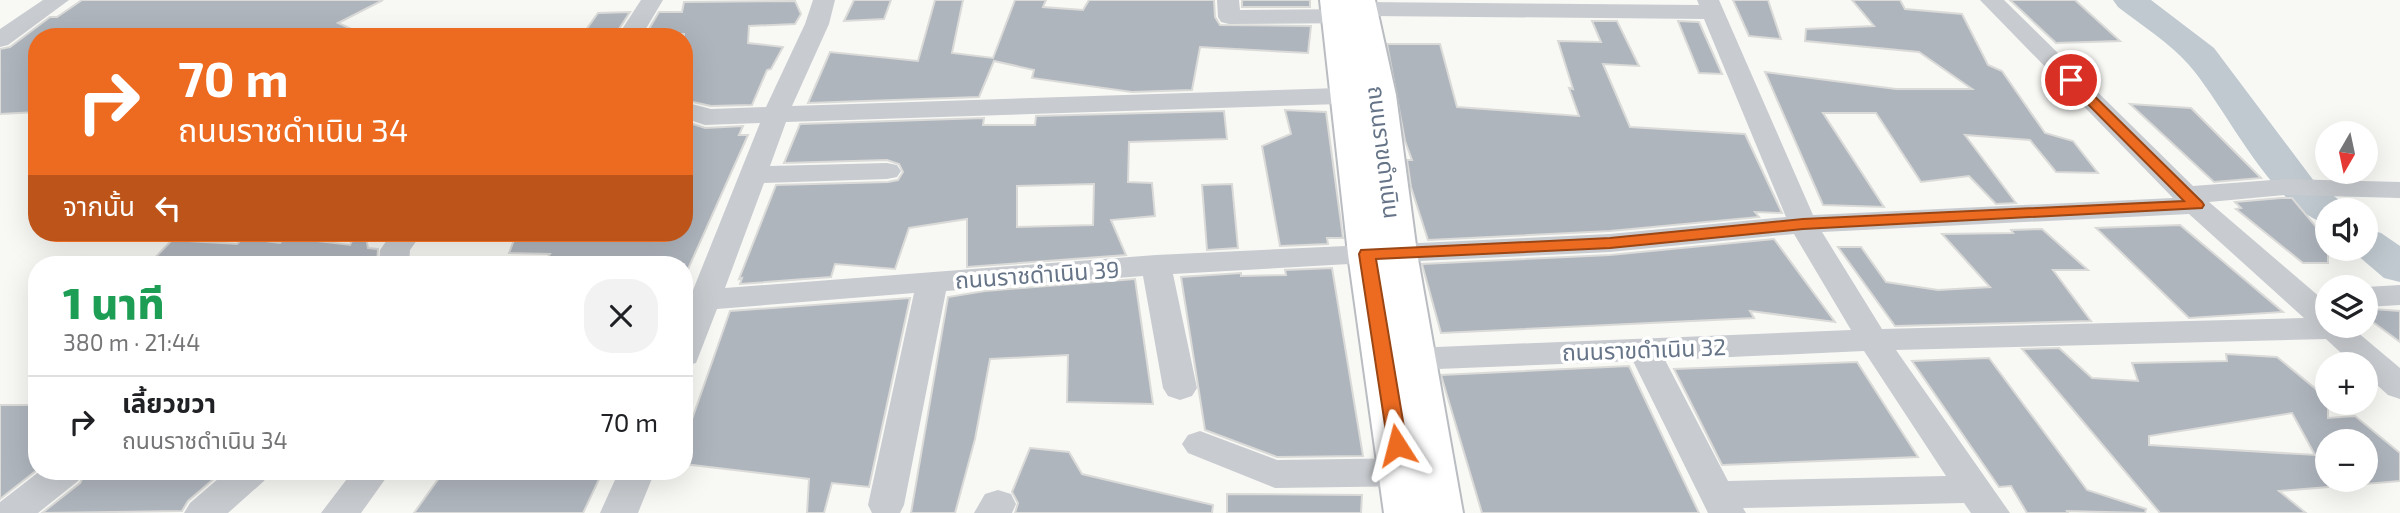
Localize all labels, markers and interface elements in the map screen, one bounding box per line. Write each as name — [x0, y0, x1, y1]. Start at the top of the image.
text: 70 m — [178, 48, 289, 107]
pin — [2041, 50, 2101, 110]
icon: right — [63, 56, 154, 147]
icon: arrive — [2052, 61, 2090, 99]
street label: ถนนราขดำเนิน — [1363, 84, 1407, 220]
text: ถนนราชดำเนิน 34 — [178, 110, 409, 148]
north arrow — [2315, 121, 2378, 184]
map controls — [2315, 121, 2378, 492]
icon: left — [149, 189, 187, 227]
text: จากนั้น — [63, 190, 135, 221]
button: sound — [2315, 198, 2378, 261]
street label: ถนนราชดำเนิน 39 — [954, 254, 1120, 294]
button: layers — [2315, 275, 2378, 338]
text: 1 นาที — [63, 277, 165, 327]
button: close — [584, 279, 658, 353]
text: 380 m · 21:44 — [63, 328, 200, 356]
street label: ถนนราขดำเนิน 32 — [1561, 332, 1727, 366]
button: + — [2315, 352, 2378, 415]
text: เลี้ยวขวา — [122, 387, 216, 418]
icon: right — [63, 403, 101, 441]
text: 70 m — [600, 406, 658, 437]
position arrow — [1360, 408, 1434, 482]
text: ถนนราชดำเนิน 34 — [122, 426, 288, 454]
button: − — [2315, 429, 2378, 492]

